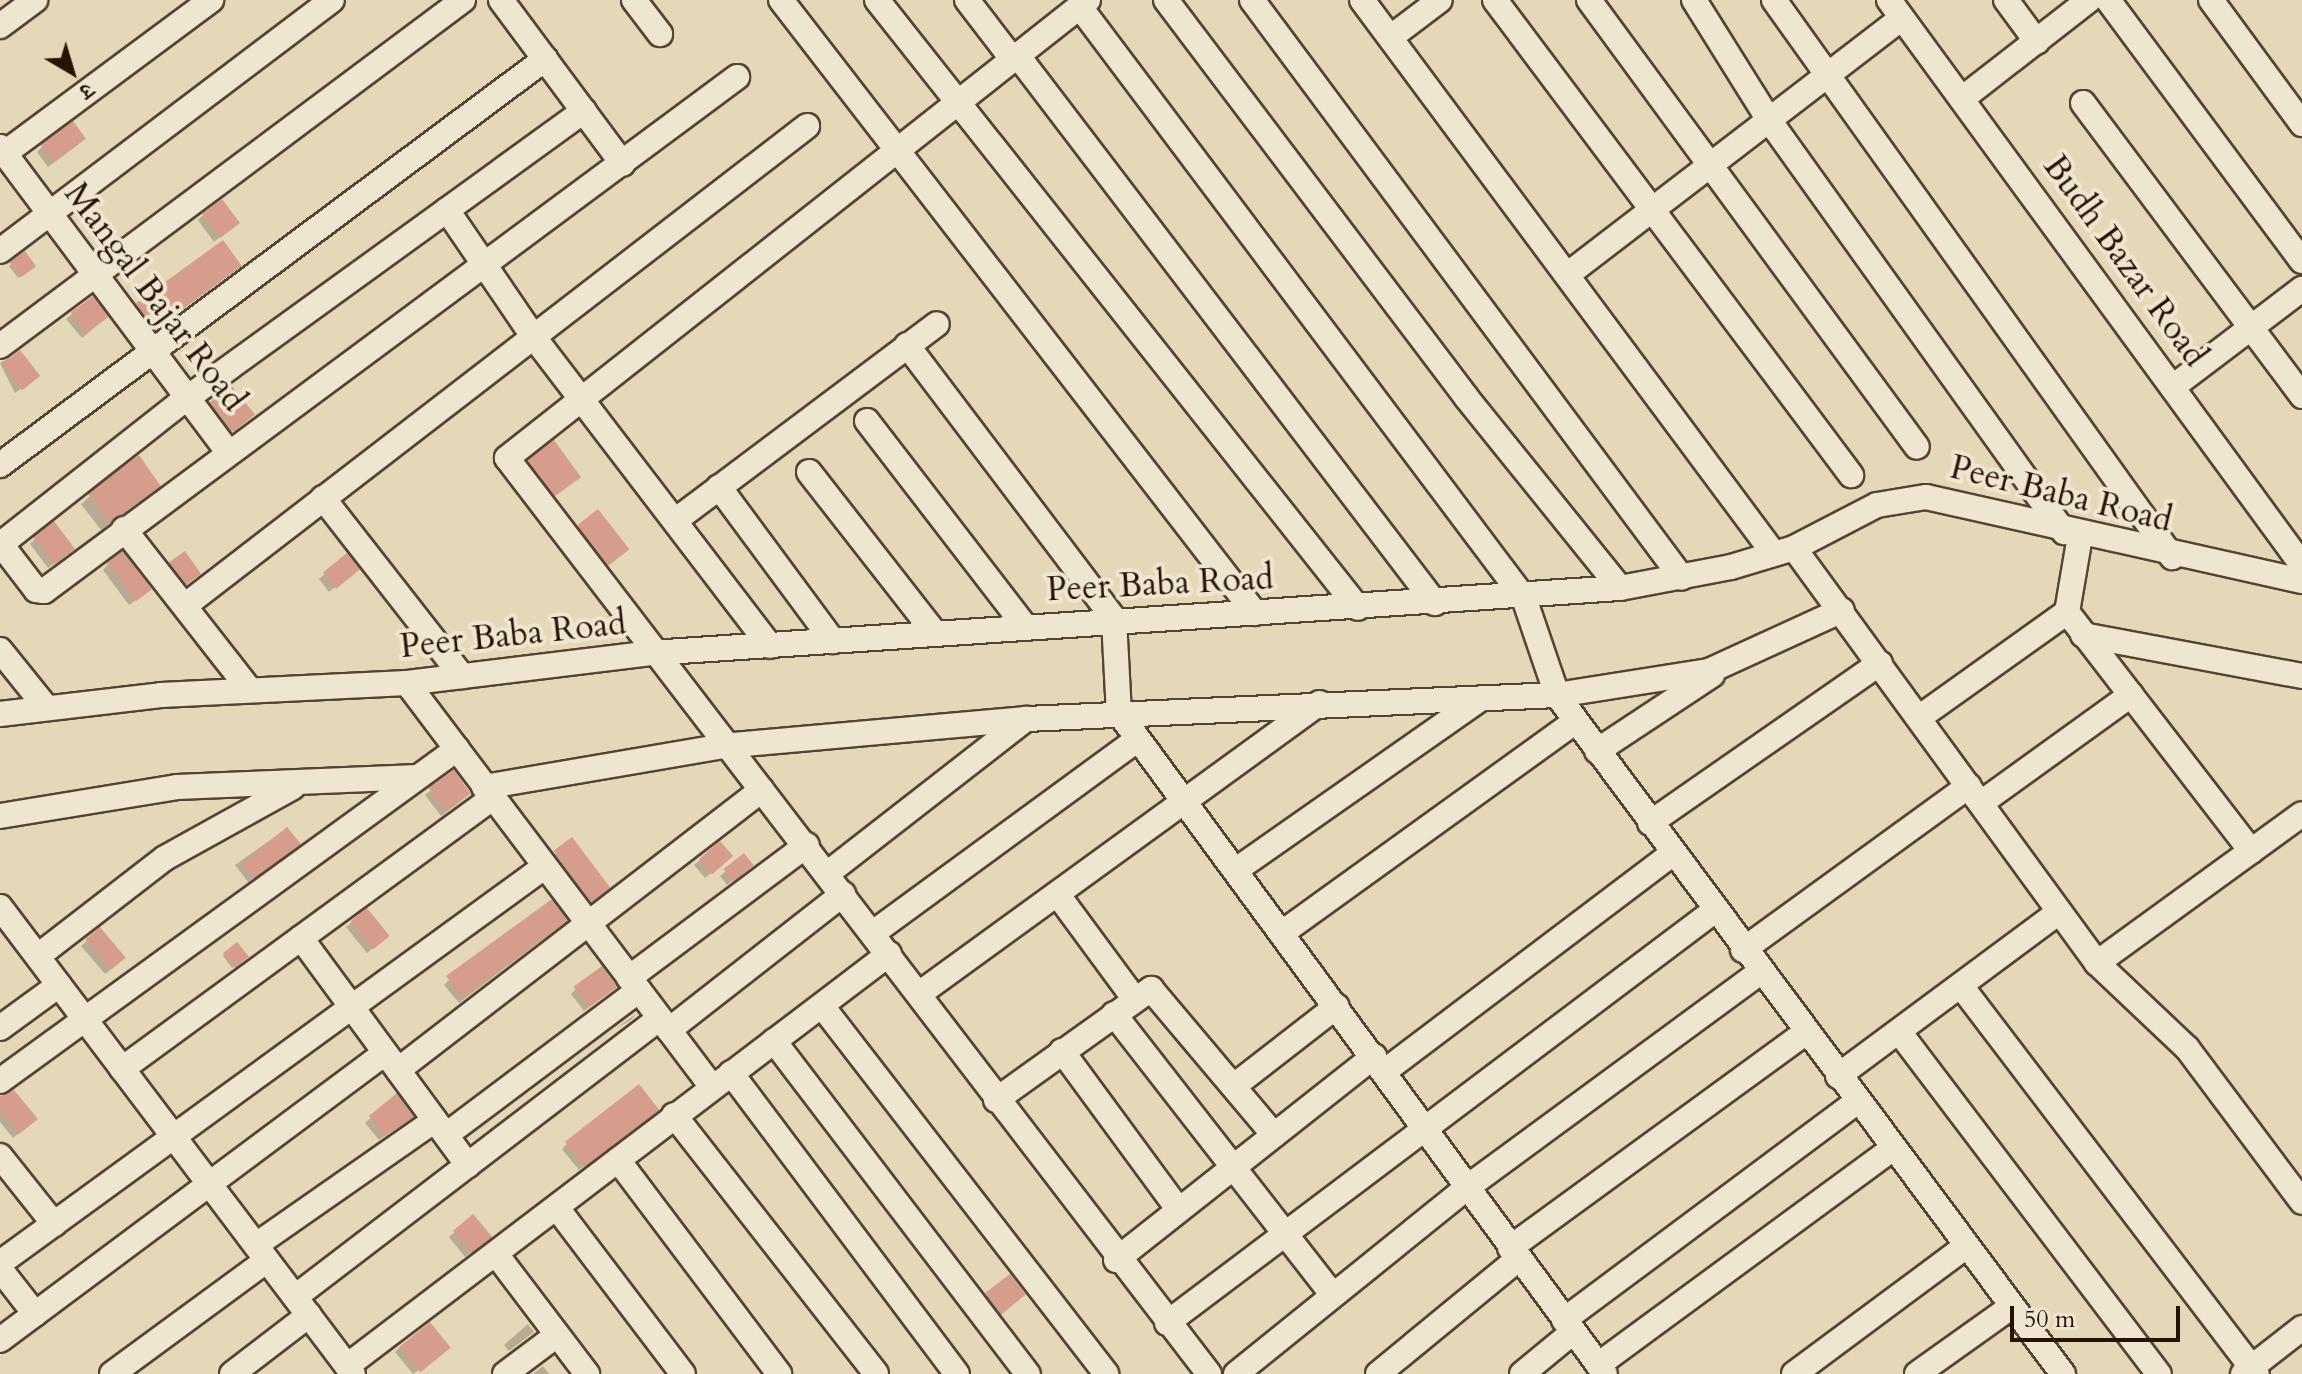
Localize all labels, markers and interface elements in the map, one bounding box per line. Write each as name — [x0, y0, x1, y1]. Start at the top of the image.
north arrow — [32, 32, 112, 112]
text: उ — [73, 76, 100, 106]
street label: Budh Bazar Road — [2035, 147, 2215, 375]
street label: Mangal Bajar Road — [56, 175, 254, 419]
street label: Peer Baba Road — [1946, 447, 2176, 541]
street label: Peer Baba Road — [1046, 558, 1274, 610]
street label: Peer Baba Road — [398, 603, 628, 667]
scale bar — [2014, 1290, 2184, 1340]
text: 50 m — [2024, 1303, 2075, 1336]

